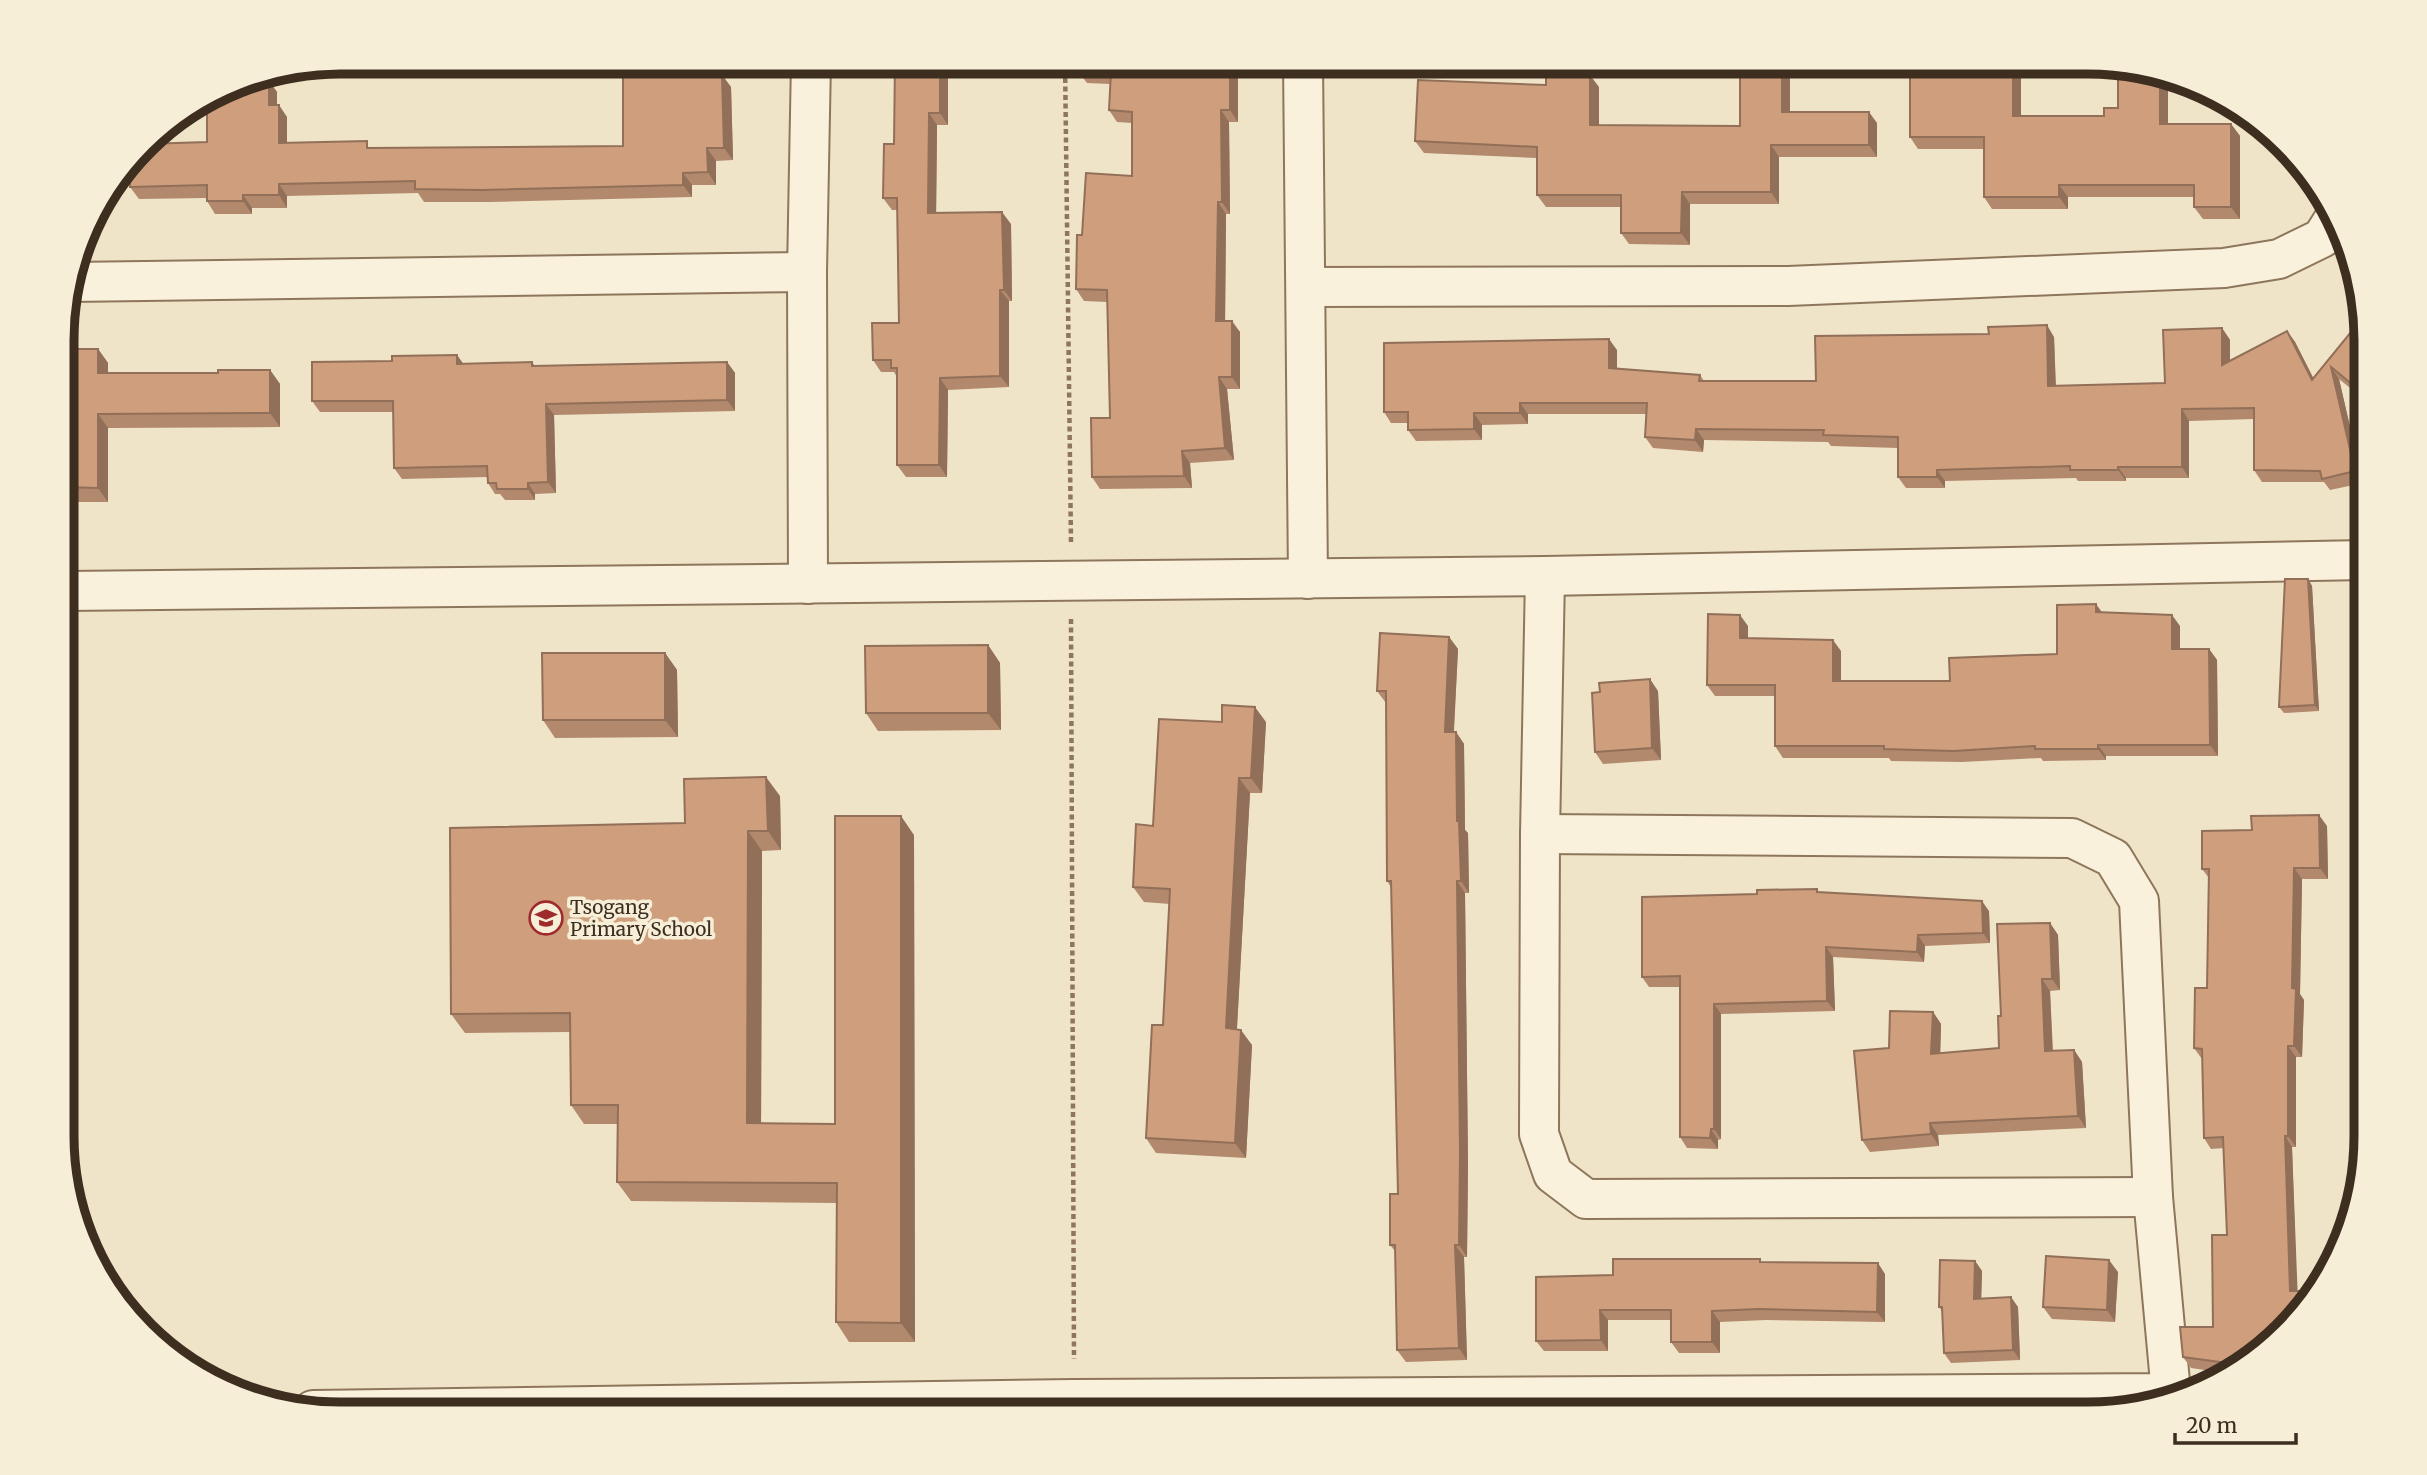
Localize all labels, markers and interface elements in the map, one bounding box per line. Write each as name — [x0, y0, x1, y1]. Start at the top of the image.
place label: Tsogang Primary School — [570, 895, 712, 941]
school or university icon: Tsogang Primary School — [527, 899, 565, 937]
scale bar — [2175, 1402, 2296, 1446]
text: 20 m — [2186, 1412, 2238, 1439]

